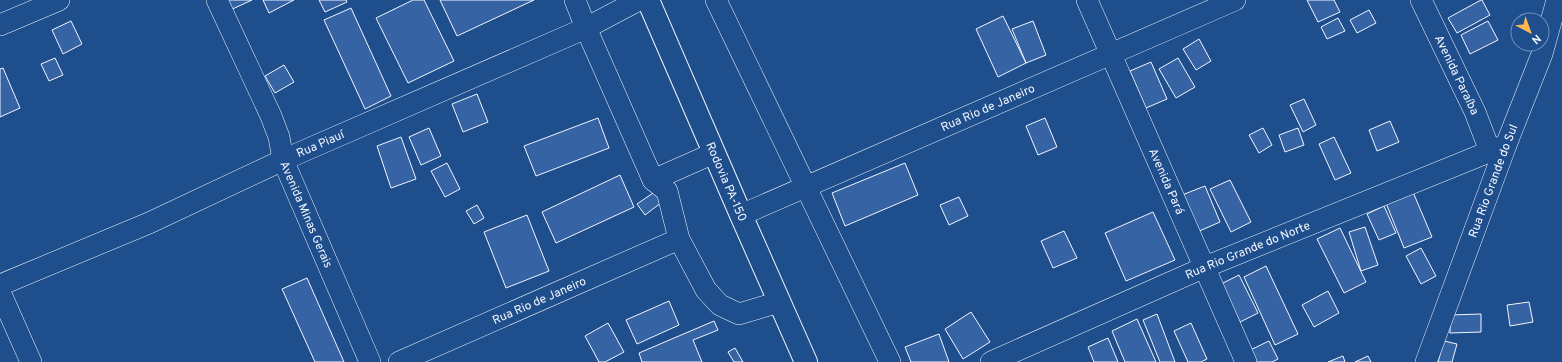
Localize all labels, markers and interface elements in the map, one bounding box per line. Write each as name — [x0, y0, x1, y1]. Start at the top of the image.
north arrow — [1510, 12, 1550, 52]
text: N — [1528, 31, 1543, 47]
street label: Avenida Paraíba — [1430, 33, 1482, 118]
street label: Rua Rio de Janeiro — [939, 81, 1038, 136]
street label: Rua Rio Grande do Sul — [1465, 122, 1522, 240]
street label: Rua Piauí — [294, 127, 348, 162]
street label: Rodovia PA-150 — [701, 140, 750, 224]
street label: Avenida Pará — [1144, 146, 1187, 217]
street label: Avenida Minas Gerais — [276, 159, 336, 271]
street label: Rua Rio Grande do Norte — [1183, 218, 1313, 284]
street label: Rua Rio de Janeiro — [490, 274, 589, 329]

